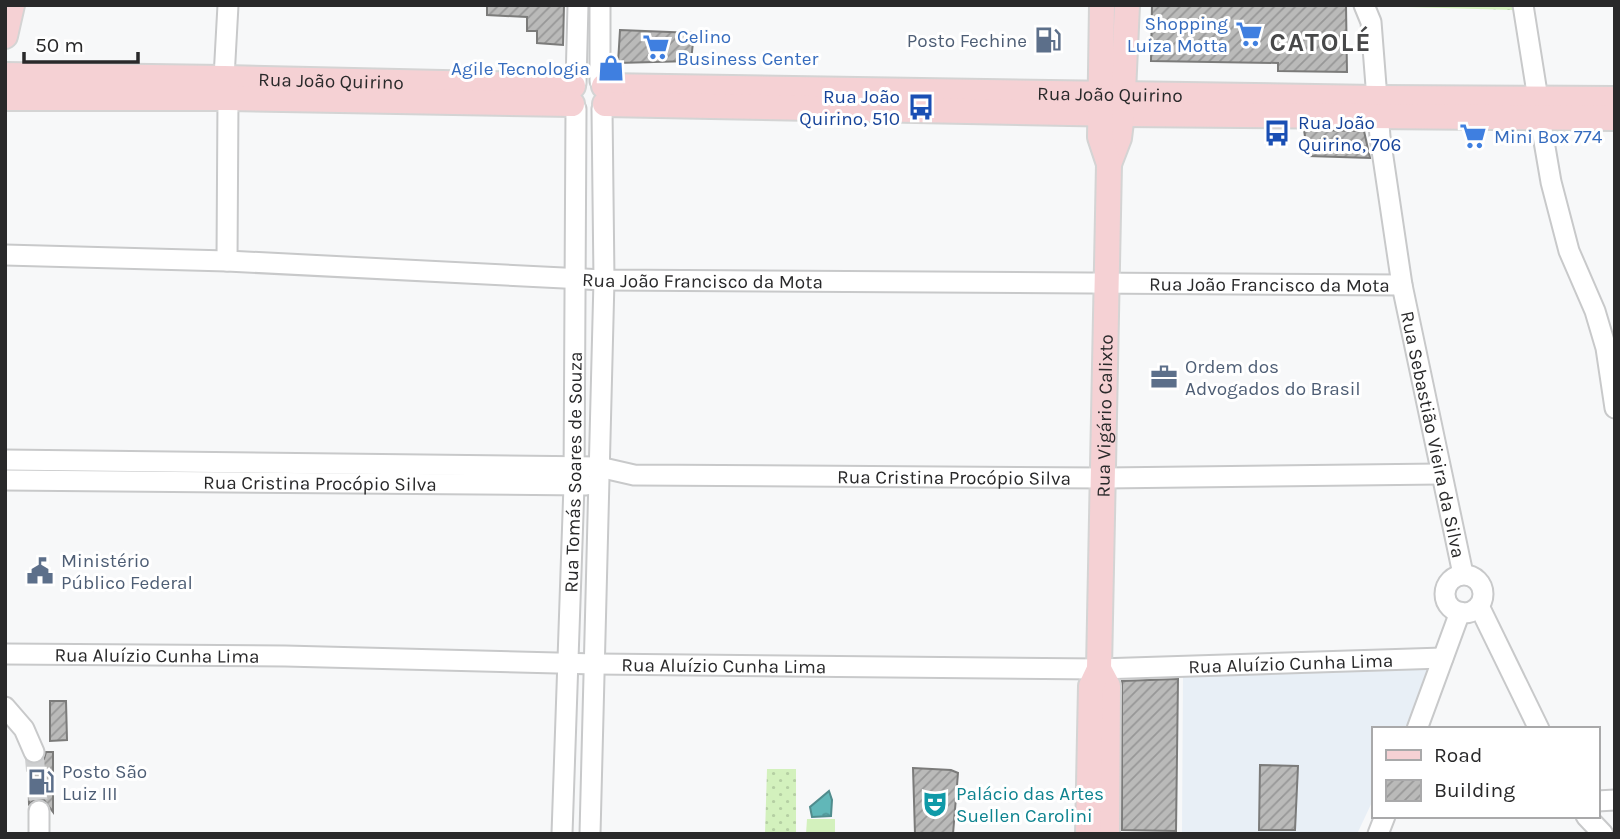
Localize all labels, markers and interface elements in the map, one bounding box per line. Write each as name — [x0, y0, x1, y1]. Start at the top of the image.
place label: Shopping Luiza Motta — [1127, 13, 1228, 57]
supermarket icon: Shopping Luiza Motta — [1234, 19, 1264, 49]
scale bar — [24, 21, 138, 65]
fuel station icon: Posto Fechine — [1033, 25, 1063, 55]
place label: Celino Business Center — [677, 26, 818, 70]
district label: CATOLÉ — [1269, 26, 1373, 58]
place label: Posto Fechine — [907, 30, 1027, 52]
supermarket icon: Celino Business Center — [641, 32, 671, 62]
text: 50 m — [35, 33, 84, 57]
shop icon: Agile Tecnologia — [596, 53, 626, 83]
place label: Agile Tecnologia — [451, 58, 590, 80]
street label: Rua João Quirino — [258, 69, 404, 94]
street label: Rua João Quirino — [1037, 83, 1183, 107]
place label: Rua João Quirino, 510 — [799, 86, 900, 130]
bus stop icon: Rua João Quirino, 510 — [906, 92, 936, 122]
place label: Rua João Quirino, 706 — [1298, 112, 1401, 156]
bus stop icon: Rua João Quirino, 706 — [1262, 118, 1292, 148]
supermarket icon: Mini Box 774 — [1458, 121, 1488, 151]
place label: Mini Box 774 — [1494, 126, 1603, 148]
street label: Rua João Francisco da Mota — [581, 269, 823, 293]
street label: Rua João Francisco da Mota — [1149, 273, 1390, 297]
street label: Rua Sebastião Vieira da Silva — [1396, 309, 1469, 560]
street label: Rua Vigário Calixto — [1092, 334, 1118, 498]
street label: Rua Tomás Soares de Souza — [560, 352, 587, 593]
place label: Ordem dos Advogados do Brasil — [1185, 356, 1361, 400]
office icon: Ordem dos Advogados do Brasil — [1149, 362, 1179, 392]
street label: Rua Cristina Procópio Silva — [837, 466, 1071, 490]
street label: Rua Cristina Procópio Silva — [203, 472, 437, 496]
place label: Ministério Público Federal — [61, 550, 193, 594]
public building icon: Ministério Público Federal — [25, 556, 55, 586]
street label: Rua Aluízio Cunha Lima — [54, 644, 260, 668]
street label: Rua Aluízio Cunha Lima — [1188, 650, 1394, 678]
street label: Rua Aluízio Cunha Lima — [621, 654, 827, 678]
legend — [1372, 727, 1599, 818]
text: Road — [1434, 743, 1482, 767]
place label: Posto São Luiz III — [62, 761, 147, 805]
fuel station icon: Posto São Luiz III — [26, 767, 56, 797]
text: Building — [1434, 778, 1515, 802]
place label: Palácio das Artes Suellen Carolini — [956, 783, 1104, 827]
theatre icon: Palácio das Artes Suellen Carolini — [920, 789, 950, 819]

